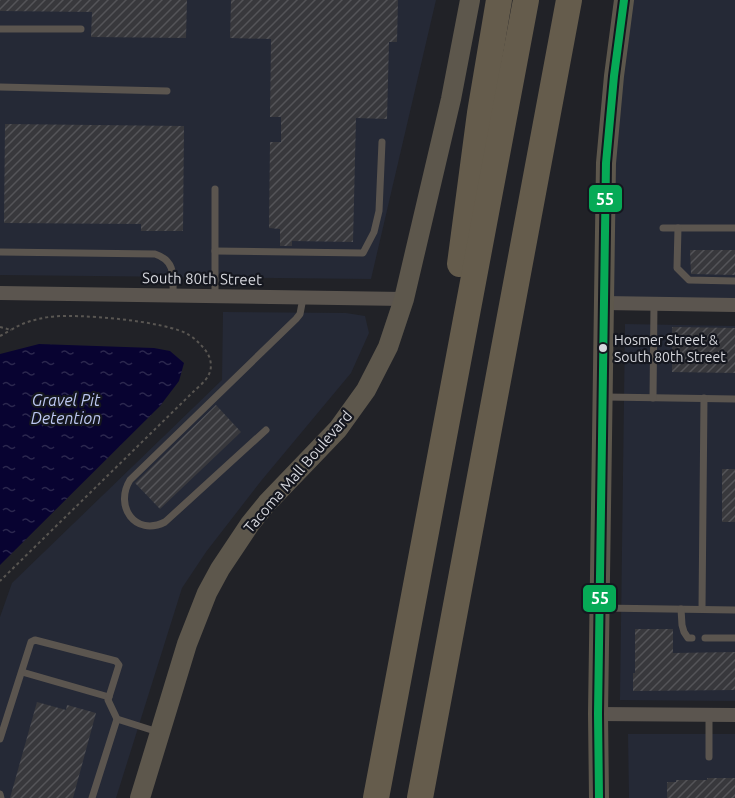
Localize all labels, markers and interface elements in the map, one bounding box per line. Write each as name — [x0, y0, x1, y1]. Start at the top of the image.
line badge: 55 — [588, 184, 623, 213]
text: 55 — [596, 190, 614, 208]
street label: South 80th Street — [142, 269, 262, 288]
place label: Hosmer Street & South 80th Street — [614, 332, 726, 365]
marker: Hosmer Street & South 80th Street — [597, 342, 609, 354]
water label: Gravel Pit Detention — [31, 391, 101, 427]
street label: Tacoma Mall Boulevard — [240, 407, 355, 536]
line badge: 55 — [582, 584, 617, 613]
text: 55 — [591, 589, 609, 607]

